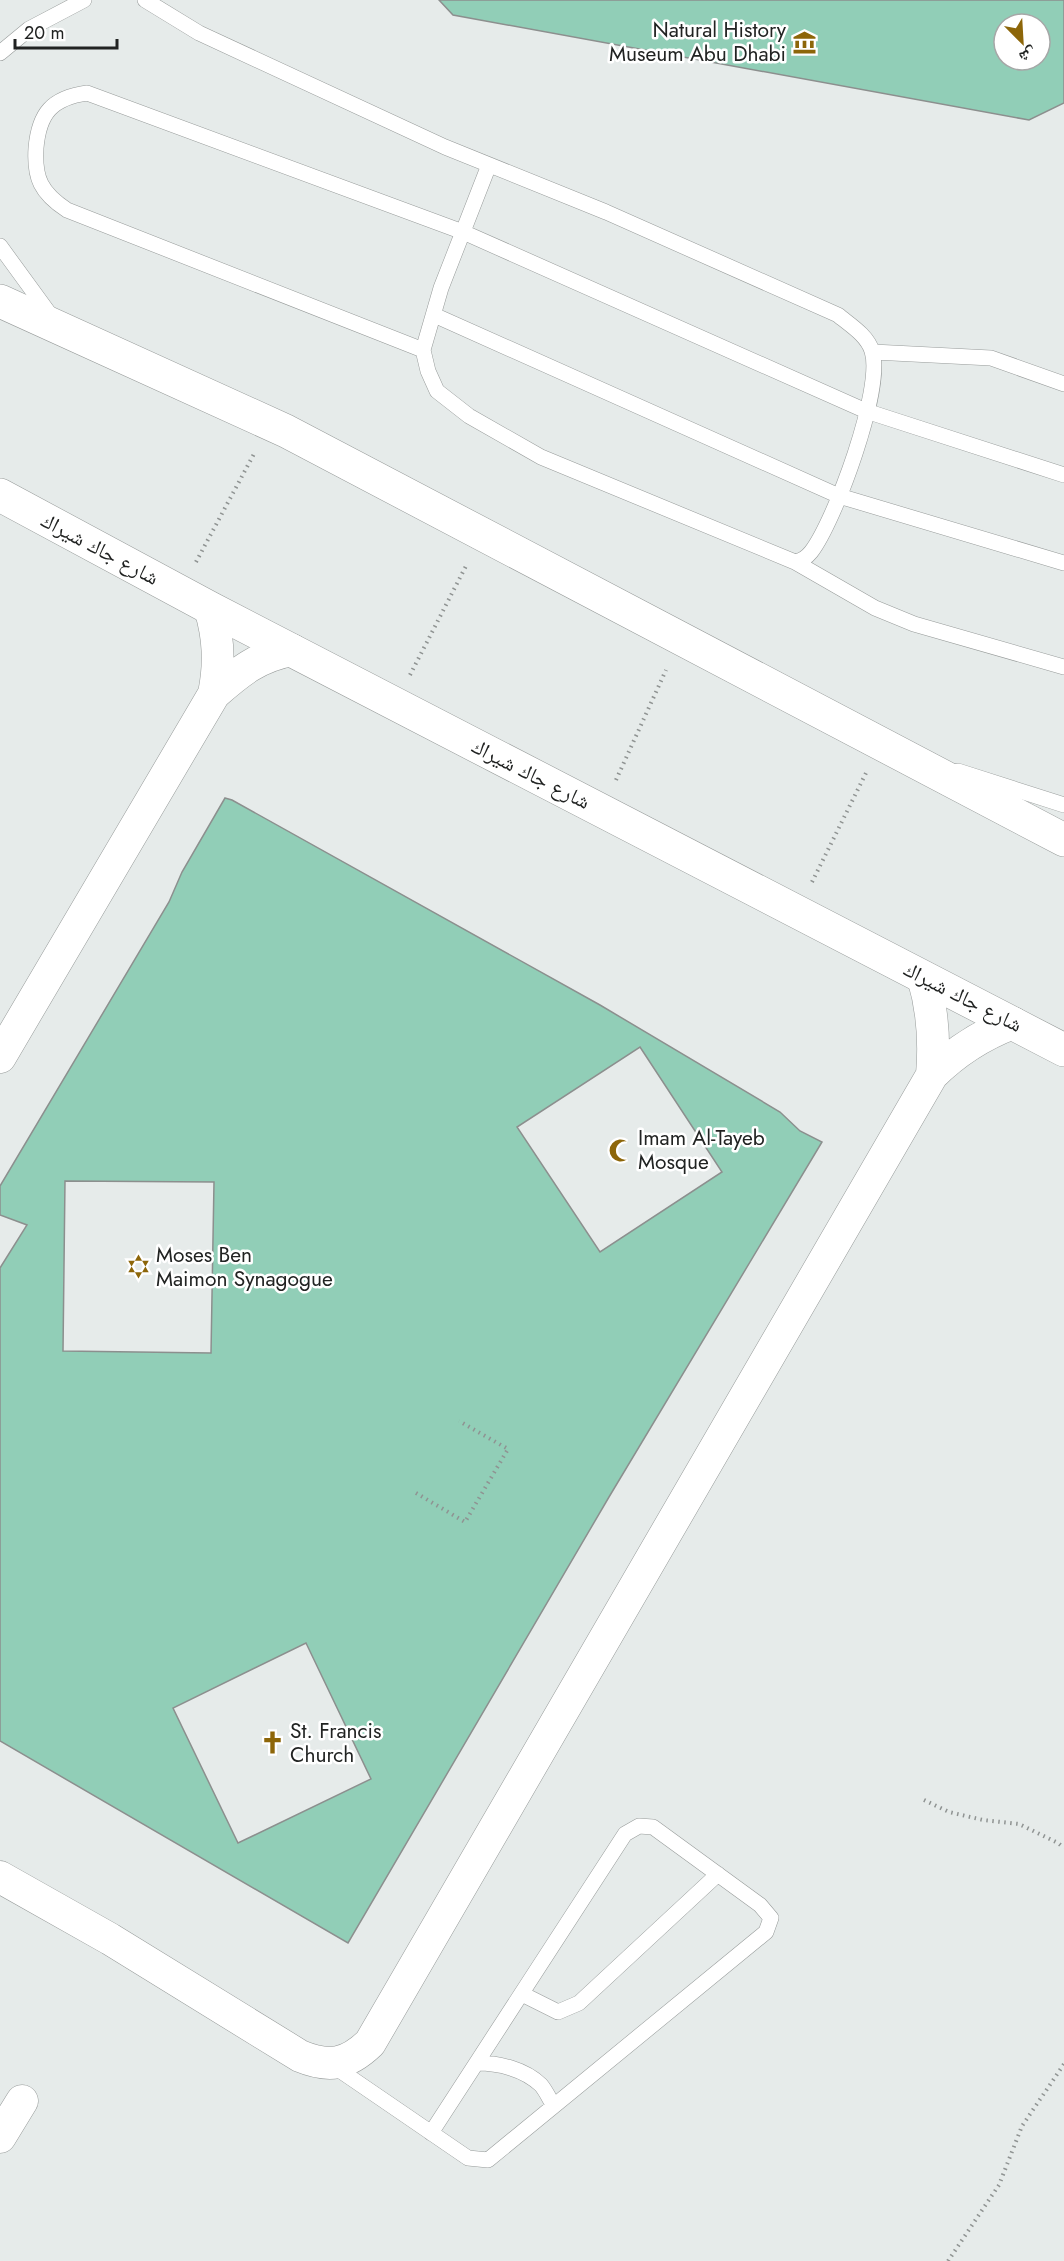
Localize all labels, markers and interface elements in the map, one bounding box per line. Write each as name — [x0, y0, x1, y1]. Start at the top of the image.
scale bar — [15, 12, 117, 50]
north arrow — [992, 12, 1052, 72]
place label: Natural History Museum Abu Dhabi — [609, 15, 787, 69]
text: 20 m — [24, 20, 64, 46]
museum icon: Natural History Museum Abu Dhabi — [791, 29, 817, 55]
text: ش — [1015, 41, 1040, 69]
street label: شارع جاك شيراك — [36, 505, 164, 593]
street label: شارع جاك شيراك — [466, 731, 596, 817]
street label: شارع جاك شيراك — [898, 954, 1028, 1040]
place label: Imam Al-Tayeb Mosque — [638, 1123, 765, 1177]
mosque icon: Imam Al-Tayeb Mosque — [607, 1137, 633, 1163]
place label: Moses Ben Maimon Synagogue — [156, 1240, 333, 1294]
synagogue icon: Moses Ben Maimon Synagogue — [125, 1254, 151, 1280]
place label: St. Francis Church — [290, 1716, 382, 1770]
church icon: St. Francis Church — [259, 1730, 285, 1756]

